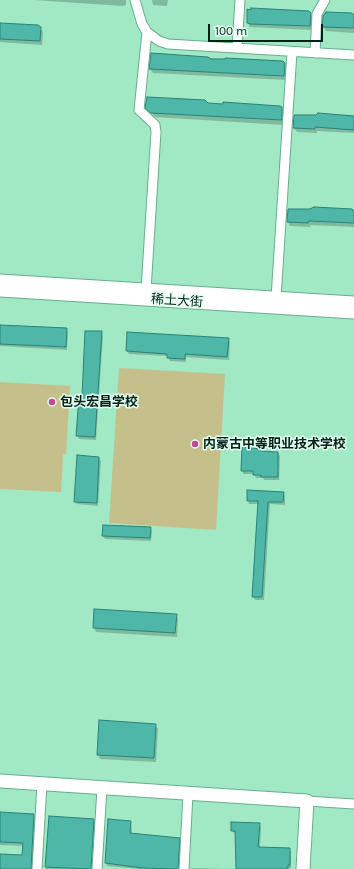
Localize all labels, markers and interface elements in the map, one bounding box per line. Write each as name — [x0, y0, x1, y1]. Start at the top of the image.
scale bar — [210, 16, 325, 42]
text: 100 m — [215, 24, 247, 38]
street label: 稀土大街 — [151, 291, 203, 311]
place label: 包头宏昌学校 — [60, 394, 138, 410]
marker: 包头宏昌学校 — [47, 397, 57, 407]
place label: 内蒙古中等职业技术学校 — [203, 436, 346, 452]
marker: 内蒙古中等职业技术学校 — [190, 439, 200, 449]

